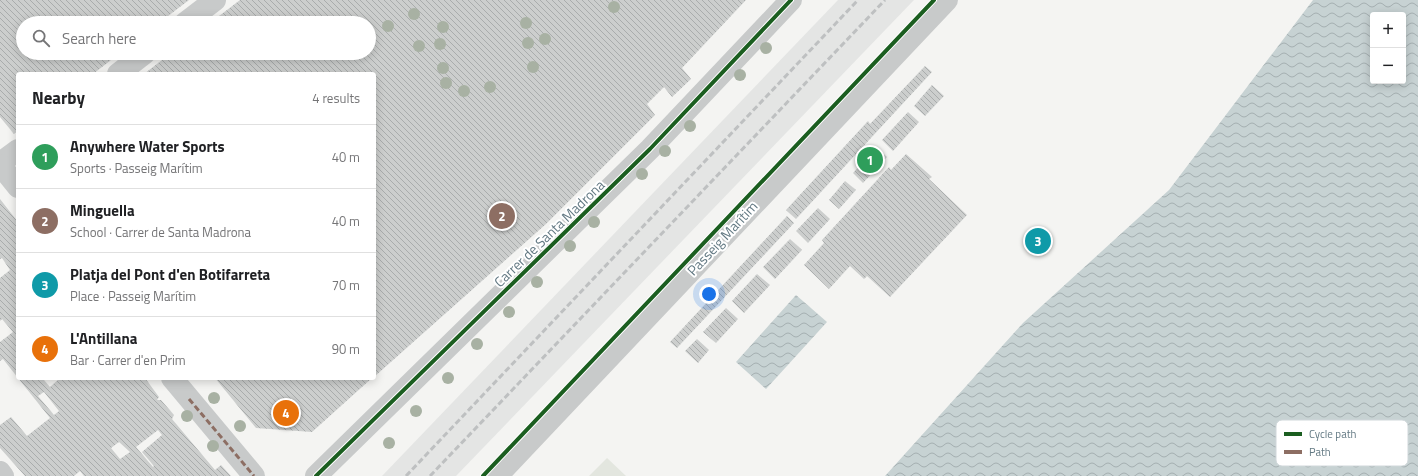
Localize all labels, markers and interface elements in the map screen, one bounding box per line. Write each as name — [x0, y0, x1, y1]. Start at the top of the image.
map controls — [1370, 12, 1406, 84]
button: + — [1370, 12, 1406, 48]
search box — [16, 16, 376, 60]
icon: search — [30, 27, 52, 49]
text: Search here — [62, 27, 136, 50]
button: − — [1370, 48, 1406, 84]
text: Nearby — [32, 85, 85, 111]
text: 4 results — [312, 88, 360, 108]
text: Anywhere Water Sports — [70, 135, 225, 158]
pin: 1 — [857, 145, 883, 175]
text: 1 — [41, 147, 49, 167]
text: 40 m — [332, 147, 360, 167]
text: Sports · Passeig Marítim — [70, 158, 203, 178]
street label: Carrer de Santa Madrona — [489, 175, 609, 291]
street label: Passeig Marítim — [682, 196, 762, 280]
text: Minguella — [70, 199, 135, 222]
pin: 2 — [489, 201, 515, 231]
text: 2 — [41, 211, 49, 231]
text: 40 m — [332, 211, 360, 231]
text: School · Carrer de Santa Madrona — [70, 222, 251, 242]
pin: 3 — [1025, 226, 1051, 256]
text: Platja del Pont d'en Botifarreta — [70, 263, 270, 286]
text: 3 — [41, 275, 49, 295]
text: 70 m — [332, 275, 360, 295]
your location — [699, 284, 719, 304]
text: Place · Passeig Marítim — [70, 286, 196, 306]
text: L'Antillana — [70, 327, 137, 350]
text: 4 — [41, 339, 49, 359]
text: 90 m — [332, 339, 360, 359]
text: Bar · Carrer d'en Prim — [70, 350, 186, 370]
pin: 4 — [273, 398, 299, 428]
legend — [1276, 420, 1408, 466]
text: Cycle path — [1309, 426, 1357, 442]
text: Path — [1309, 444, 1331, 460]

